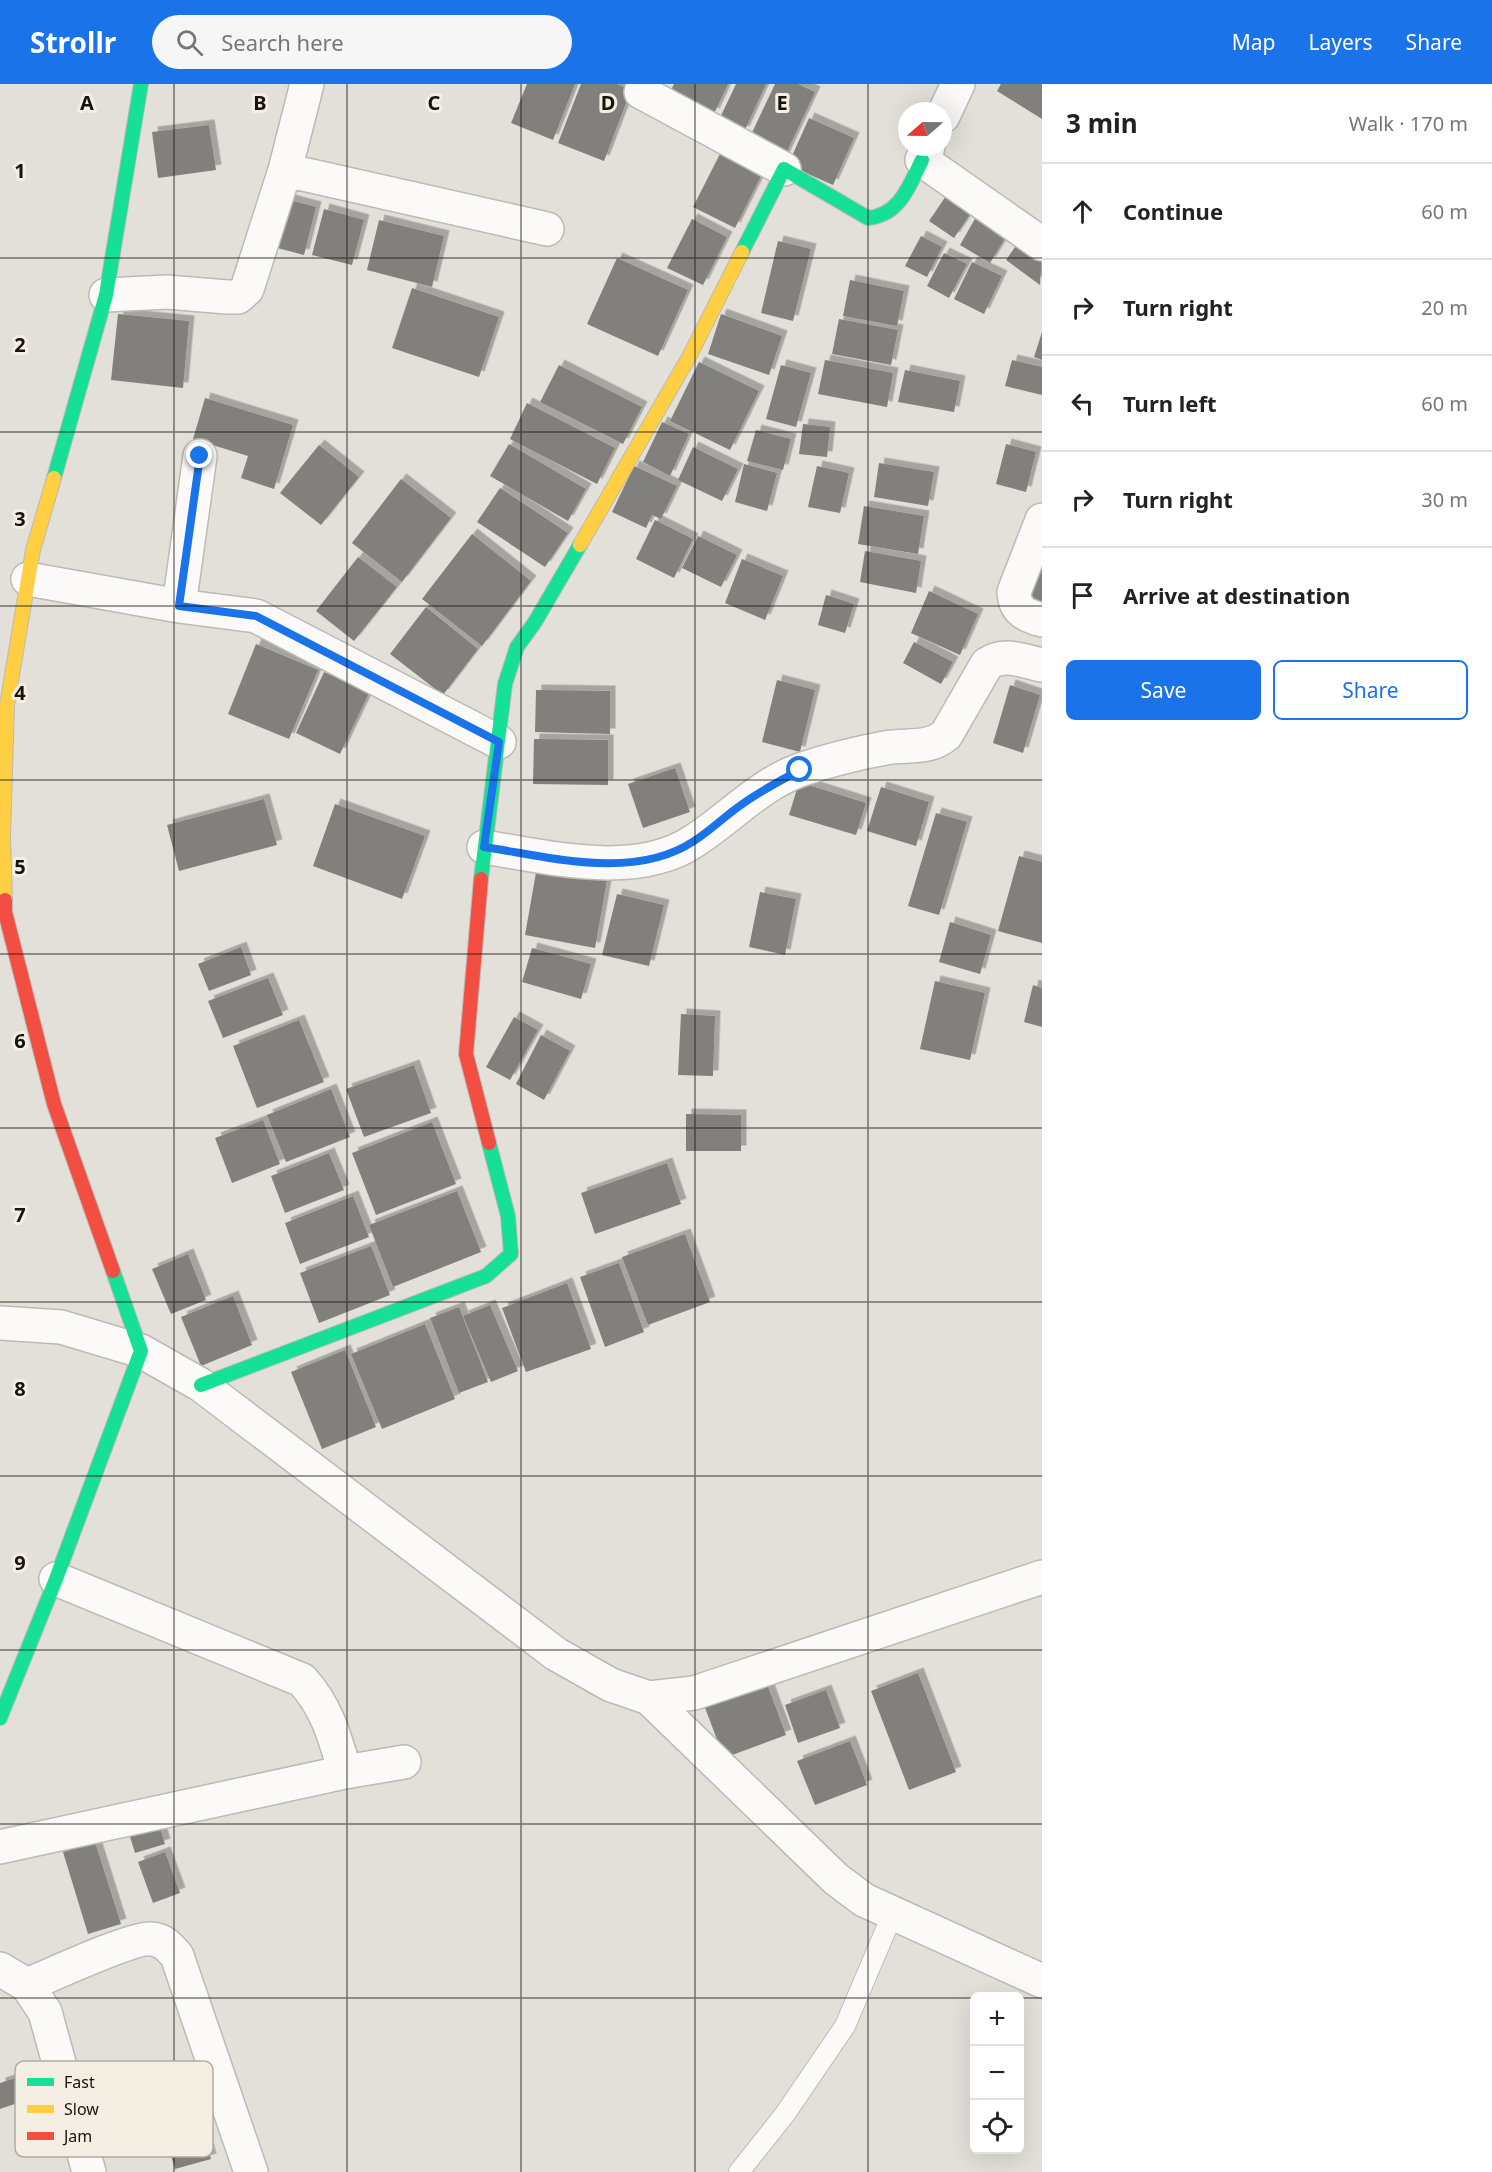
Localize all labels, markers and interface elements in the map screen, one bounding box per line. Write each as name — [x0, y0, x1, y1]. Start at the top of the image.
search box — [152, 15, 572, 69]
text: Strollr — [30, 23, 116, 61]
icon: search — [173, 26, 206, 59]
text: Search here — [221, 27, 344, 57]
text: Map — [1232, 28, 1276, 56]
text: Layers — [1309, 28, 1373, 56]
text: Share — [1406, 28, 1462, 56]
text: A — [80, 89, 94, 116]
text: B — [253, 89, 267, 116]
text: C — [428, 89, 441, 116]
text: D — [601, 89, 615, 116]
text: E — [776, 89, 788, 116]
north arrow — [898, 102, 952, 156]
text: 3 min — [1066, 105, 1138, 141]
text: Walk · 170 m — [1349, 110, 1468, 137]
text: 1 — [14, 157, 26, 184]
icon: ahead — [1066, 195, 1099, 228]
text: Continue — [1123, 196, 1223, 226]
text: 60 m — [1421, 198, 1468, 225]
icon: right — [1066, 291, 1099, 324]
text: Turn right — [1123, 292, 1233, 322]
text: 20 m — [1421, 294, 1468, 321]
text: 2 — [14, 331, 26, 358]
icon: left — [1066, 387, 1099, 420]
text: Turn left — [1123, 388, 1217, 418]
text: 60 m — [1421, 390, 1468, 417]
route end — [186, 442, 212, 468]
icon: right — [1066, 483, 1099, 516]
text: Turn right — [1123, 484, 1233, 514]
text: 30 m — [1421, 486, 1468, 513]
text: 3 — [14, 505, 26, 532]
icon: arrive — [1066, 579, 1099, 612]
text: Arrive at destination — [1123, 580, 1350, 610]
button: Save — [1066, 660, 1261, 720]
button: Share — [1273, 660, 1468, 720]
text: 4 — [14, 679, 26, 706]
route start — [786, 756, 812, 782]
text: 5 — [14, 853, 26, 880]
text: 6 — [14, 1027, 26, 1054]
text: 7 — [14, 1201, 26, 1228]
text: 8 — [14, 1375, 26, 1402]
text: 9 — [14, 1549, 26, 1576]
map controls — [970, 1992, 1024, 2154]
button: + — [970, 1992, 1024, 2046]
button: − — [970, 2046, 1024, 2100]
legend — [15, 2061, 213, 2157]
text: Fast — [64, 2071, 95, 2093]
text: Slow — [64, 2098, 99, 2120]
button: locate — [970, 2100, 1024, 2154]
text: Jam — [62, 2125, 92, 2147]

